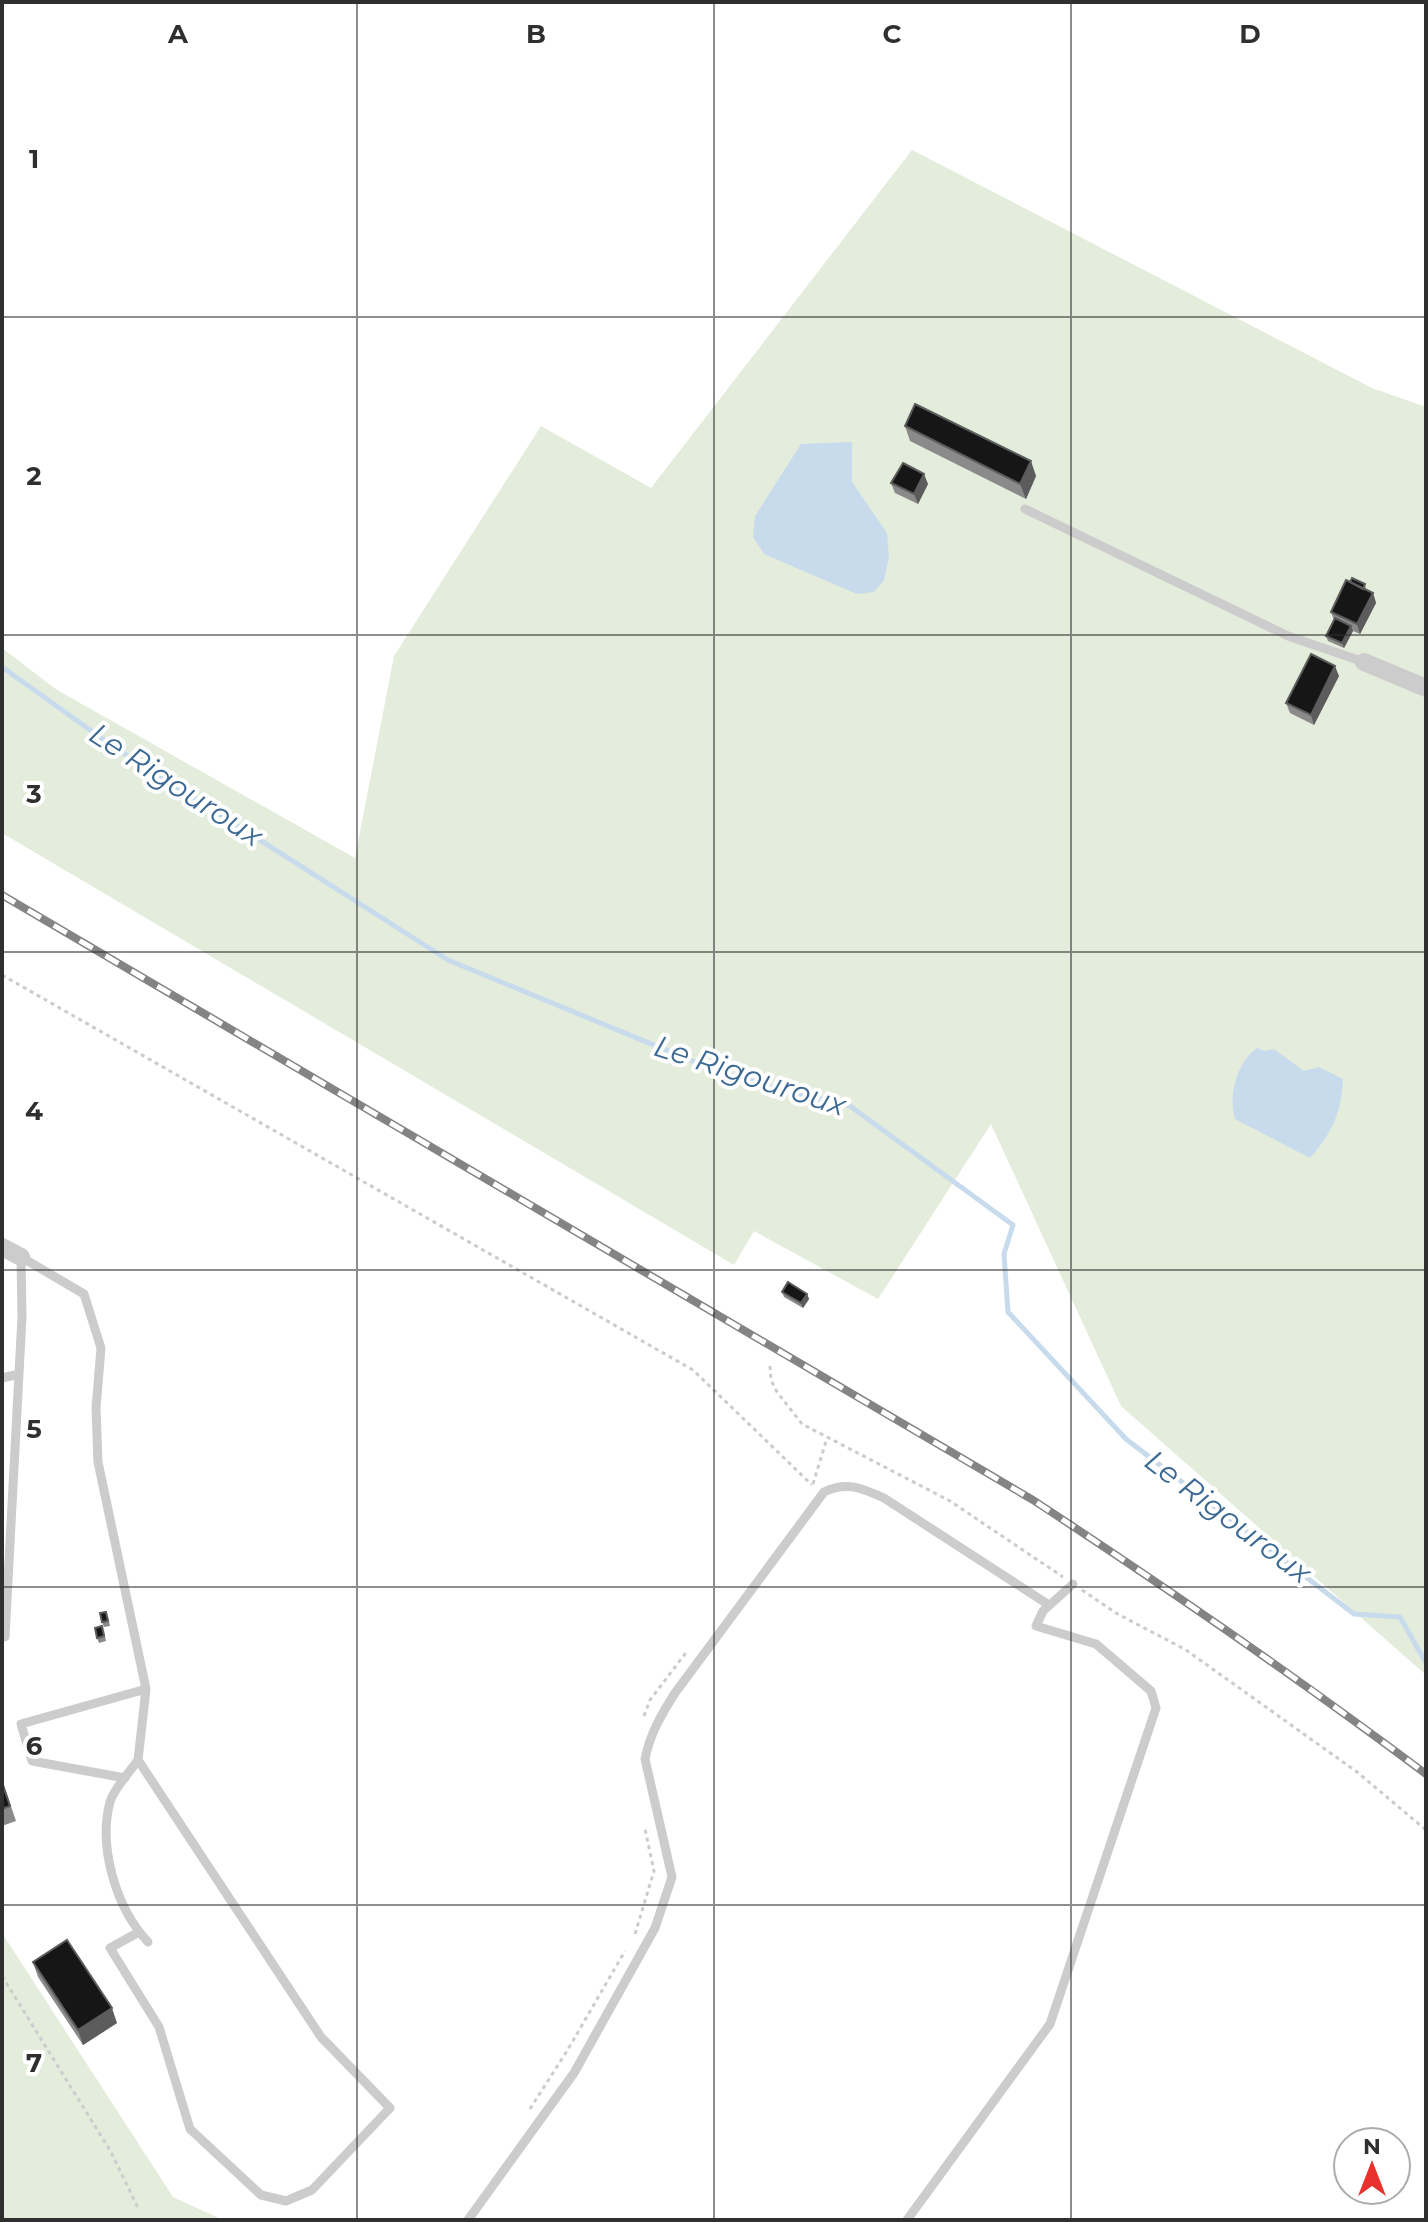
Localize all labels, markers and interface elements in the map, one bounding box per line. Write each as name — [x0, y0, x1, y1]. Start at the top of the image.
text: A — [167, 18, 189, 50]
text: B — [526, 18, 546, 50]
text: C — [883, 18, 902, 50]
text: D — [1239, 18, 1261, 50]
text: 1 — [29, 143, 39, 175]
text: 2 — [26, 460, 42, 492]
water label: Le Rigouroux — [83, 715, 271, 855]
text: 3 — [25, 778, 42, 810]
water label: Le Rigouroux — [650, 1027, 852, 1124]
text: 4 — [25, 1095, 43, 1127]
text: 5 — [26, 1413, 42, 1445]
water label: Le Rigouroux — [1138, 1442, 1320, 1592]
text: 6 — [26, 1730, 43, 1762]
text: 7 — [26, 2047, 42, 2079]
north arrow — [1332, 2126, 1412, 2206]
text: N — [1363, 2133, 1381, 2160]

